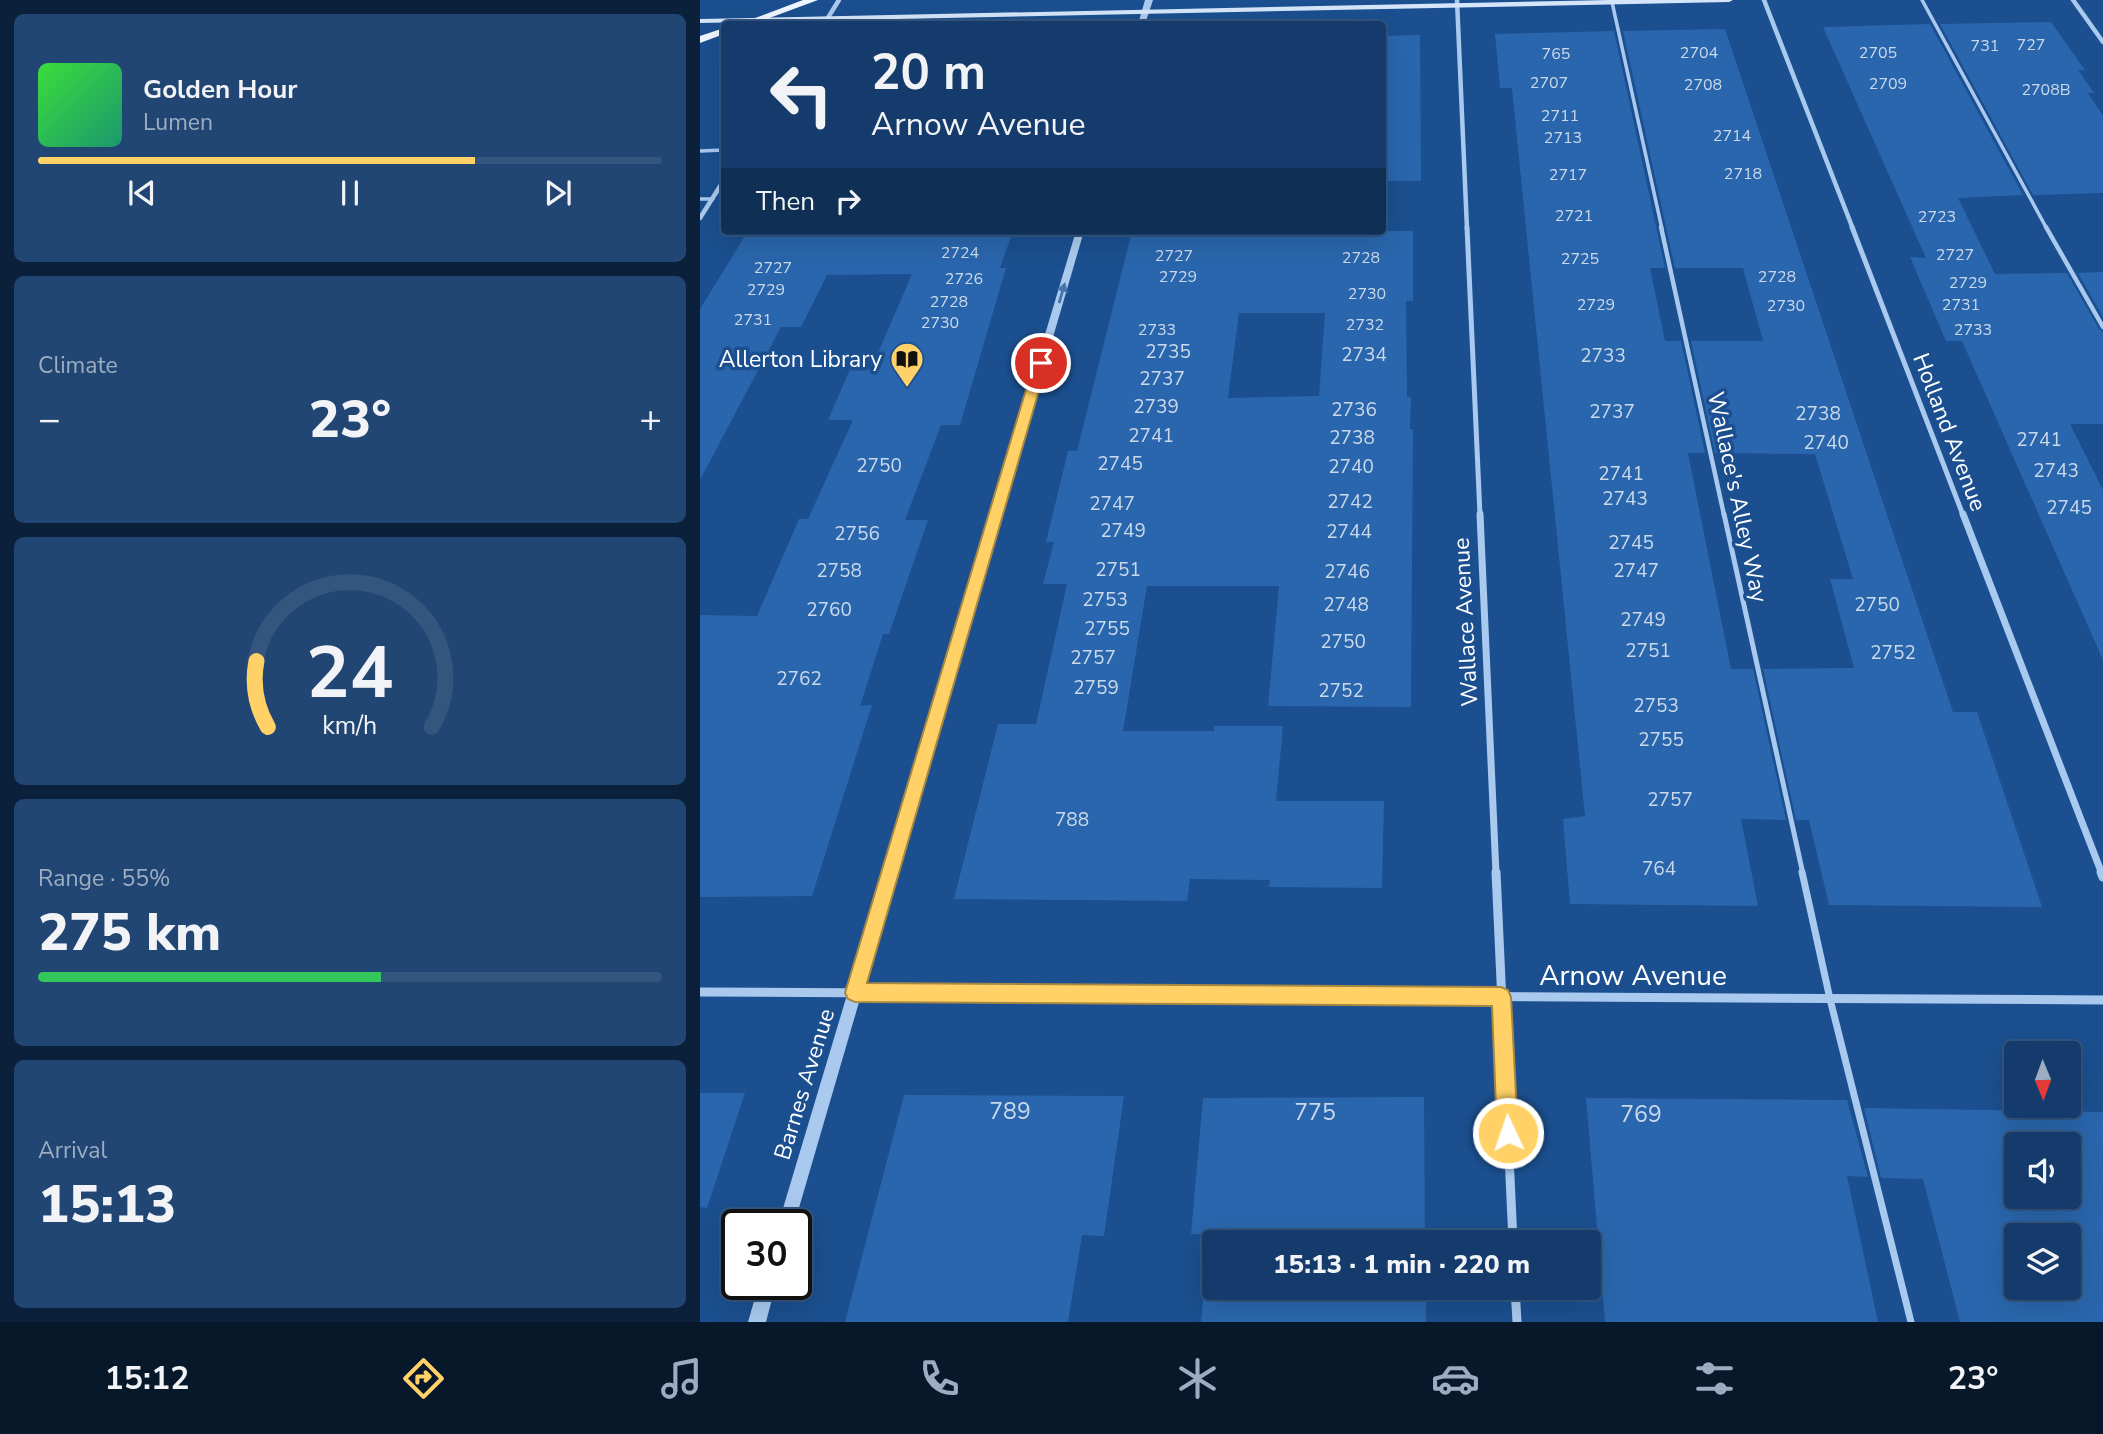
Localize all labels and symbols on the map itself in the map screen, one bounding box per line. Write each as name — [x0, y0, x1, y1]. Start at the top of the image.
house number: 727 — [2017, 34, 2045, 56]
house number: 731 — [1971, 35, 1999, 57]
house number: 2704 — [1680, 42, 1719, 64]
house number: 2705 — [1859, 42, 1897, 64]
house number: 765 — [1542, 43, 1570, 65]
house number: 2707 — [1530, 72, 1568, 94]
house number: 2709 — [1869, 73, 1907, 95]
house number: 2708 — [1684, 74, 1722, 96]
house number: 2708B — [2021, 79, 2071, 101]
house number: 2711 — [1541, 105, 1579, 127]
house number: 2714 — [1713, 125, 1752, 147]
house number: 2713 — [1544, 127, 1582, 149]
house number: 2718 — [1724, 163, 1762, 185]
house number: 2717 — [1549, 164, 1587, 186]
house number: 2721 — [1555, 205, 1593, 227]
house number: 2723 — [1918, 206, 1956, 228]
house number: 2724 — [941, 242, 980, 264]
house number: 2727 — [1936, 244, 1974, 266]
house number: 2727 — [1155, 245, 1193, 267]
house number: 2728 — [1342, 247, 1380, 269]
house number: 2725 — [1561, 248, 1599, 270]
house number: 2727 — [754, 257, 792, 279]
house number: 2729 — [1159, 266, 1197, 288]
house number: 2728 — [1758, 266, 1796, 288]
house number: 2726 — [945, 268, 983, 290]
house number: 2729 — [1949, 272, 1987, 294]
house number: 2729 — [747, 279, 785, 301]
one-way arrow — [1057, 282, 1067, 303]
house number: 2730 — [1348, 283, 1386, 305]
house number: 2728 — [930, 291, 968, 313]
house number: 2729 — [1577, 294, 1615, 316]
house number: 2731 — [1942, 294, 1980, 316]
house number: 2730 — [1767, 295, 1805, 317]
house number: 2731 — [734, 309, 772, 331]
house number: 2730 — [921, 312, 959, 334]
house number: 2732 — [1346, 314, 1384, 336]
house number: 2733 — [1138, 319, 1176, 341]
house number: 2733 — [1954, 319, 1992, 341]
pin — [1011, 333, 1071, 393]
house number: 2735 — [1145, 339, 1191, 365]
library icon: Allerton Library — [888, 340, 926, 389]
house number: 2734 — [1341, 342, 1387, 368]
house number: 2733 — [1580, 343, 1626, 369]
place label: Allerton Library — [719, 344, 882, 375]
street label: Holland Avenue — [1905, 349, 1994, 516]
house number: 2737 — [1139, 366, 1185, 392]
street label: Wallace's Alley Way — [1700, 389, 1775, 606]
house number: 2739 — [1133, 394, 1179, 420]
house number: 2736 — [1331, 397, 1377, 423]
house number: 2737 — [1589, 399, 1635, 425]
house number: 2738 — [1795, 401, 1841, 427]
house number: 2741 — [1128, 423, 1174, 449]
house number: 2738 — [1329, 425, 1375, 451]
house number: 2741 — [2016, 427, 2062, 453]
house number: 2740 — [1803, 430, 1849, 456]
house number: 2745 — [1097, 451, 1143, 477]
house number: 2750 — [856, 453, 902, 479]
house number: 2740 — [1328, 454, 1374, 480]
house number: 2743 — [2033, 458, 2079, 484]
house number: 2741 — [1598, 461, 1644, 487]
house number: 2743 — [1602, 486, 1648, 512]
house number: 2742 — [1327, 489, 1373, 515]
house number: 2747 — [1089, 491, 1135, 517]
house number: 2745 — [2046, 495, 2092, 521]
house number: 2749 — [1100, 518, 1146, 544]
house number: 2744 — [1326, 519, 1372, 545]
house number: 2756 — [834, 521, 880, 547]
house number: 2745 — [1608, 530, 1654, 556]
street label: Wallace Avenue — [1446, 537, 1485, 707]
house number: 2751 — [1095, 557, 1141, 583]
house number: 2758 — [816, 558, 862, 584]
house number: 2747 — [1613, 558, 1659, 584]
house number: 2746 — [1324, 559, 1370, 585]
house number: 2753 — [1082, 587, 1128, 613]
house number: 2748 — [1323, 592, 1369, 618]
house number: 2750 — [1854, 592, 1900, 618]
house number: 2760 — [806, 597, 852, 623]
house number: 2749 — [1620, 607, 1666, 633]
house number: 2755 — [1084, 616, 1130, 642]
house number: 2750 — [1320, 629, 1366, 655]
house number: 2751 — [1625, 638, 1671, 664]
house number: 2752 — [1870, 640, 1916, 666]
house number: 2757 — [1070, 645, 1116, 671]
house number: 2762 — [776, 666, 822, 692]
house number: 2759 — [1073, 675, 1119, 701]
house number: 2752 — [1318, 678, 1364, 704]
house number: 2753 — [1633, 693, 1679, 719]
house number: 2755 — [1638, 727, 1684, 753]
house number: 2757 — [1647, 787, 1693, 813]
house number: 788 — [1055, 807, 1089, 833]
house number: 764 — [1642, 856, 1676, 882]
street label: Arnow Avenue — [1539, 957, 1727, 995]
street label: Barnes Avenue — [767, 1005, 842, 1164]
north arrow — [2004, 1041, 2081, 1118]
house number: 789 — [989, 1096, 1031, 1127]
position arrow — [1471, 1096, 1545, 1170]
house number: 775 — [1294, 1097, 1336, 1128]
house number: 769 — [1620, 1099, 1662, 1130]
speed limit sign: 30 — [721, 1209, 812, 1300]

